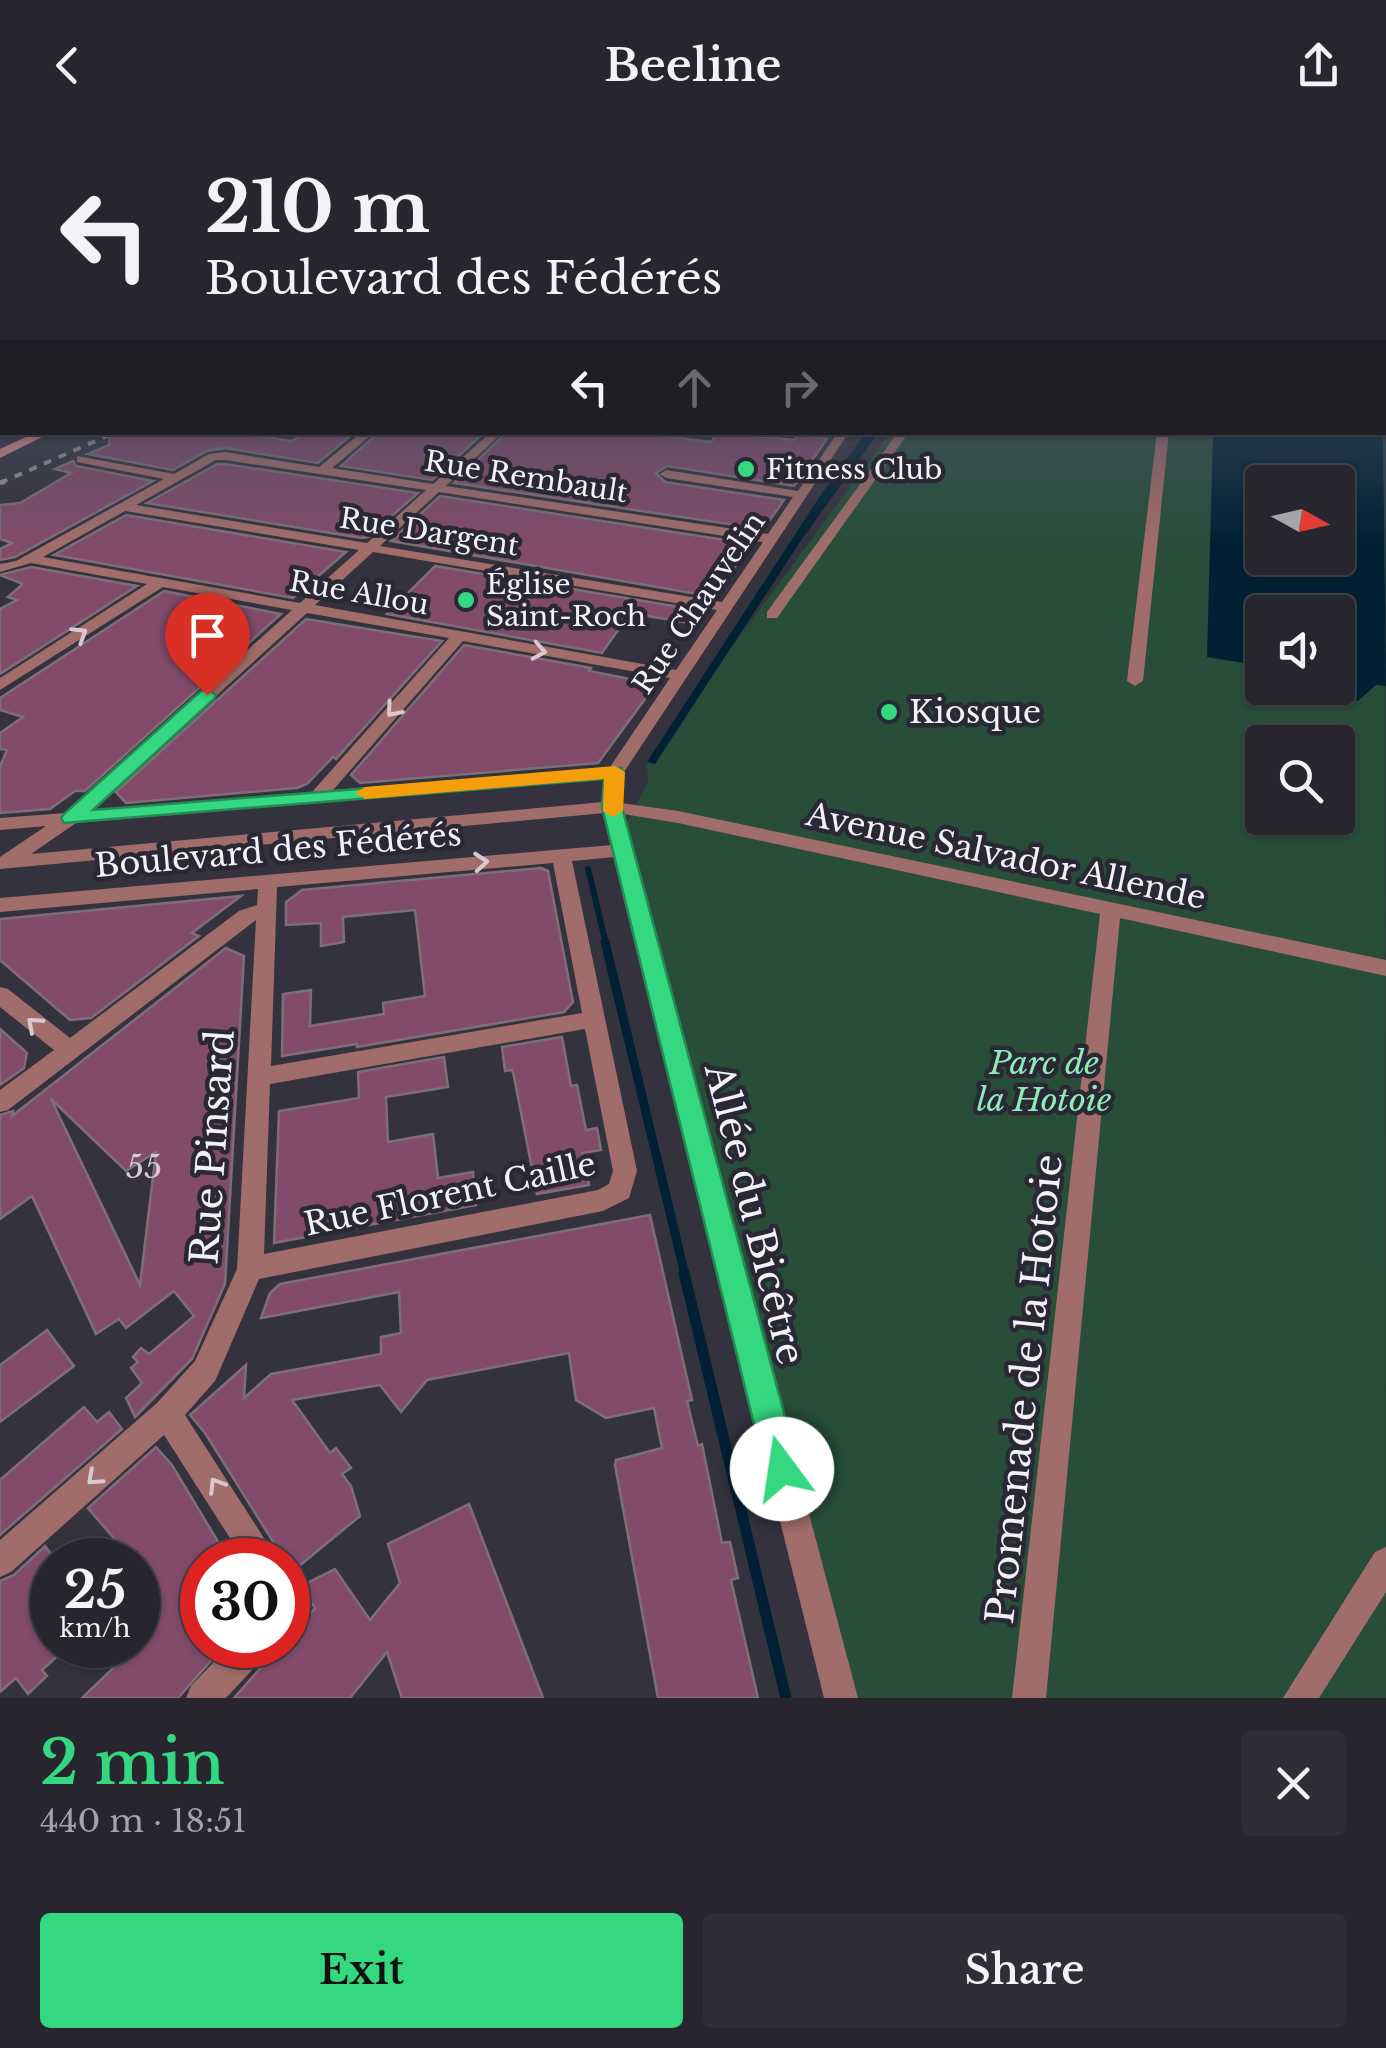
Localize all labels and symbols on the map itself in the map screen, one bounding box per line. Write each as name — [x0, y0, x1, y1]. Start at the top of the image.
street label: Rue Rembault — [422, 444, 630, 510]
place label: Fitness Club — [766, 452, 942, 487]
marker: Fitness Club — [735, 458, 757, 480]
north arrow — [1245, 465, 1355, 575]
street label: Rue Dargent — [337, 501, 521, 563]
street label: Rue Chauvelin — [625, 506, 773, 700]
street label: Rue Allou — [287, 564, 432, 622]
place label: Église Saint-Roch — [486, 567, 646, 634]
marker: Église Saint-Roch — [455, 589, 477, 611]
pin — [165, 593, 250, 696]
one-way arrow — [69, 627, 87, 646]
one-way arrow — [531, 640, 547, 661]
place label: Kiosque — [909, 692, 1041, 732]
one-way arrow — [387, 698, 405, 717]
marker: Kiosque — [878, 701, 900, 723]
street label: Avenue Salvador Allende — [802, 794, 1209, 918]
street label: Boulevard des Fédérés — [93, 814, 463, 886]
one-way arrow — [473, 852, 489, 874]
one-way arrow — [27, 1017, 45, 1035]
street label: Rue Pinsard — [180, 1028, 244, 1266]
park label: Parc de la Hotoie — [977, 1043, 1112, 1120]
street label: Allée du Bicêtre — [695, 1058, 815, 1369]
street label: Rue Florent Caille — [301, 1144, 599, 1244]
house number: 55 — [126, 1147, 162, 1187]
street label: Promenade de la Hotoie — [976, 1152, 1072, 1626]
position arrow — [730, 1417, 834, 1521]
one-way arrow — [87, 1466, 106, 1484]
one-way arrow — [209, 1478, 228, 1496]
speed limit sign: 30 — [180, 1538, 310, 1668]

